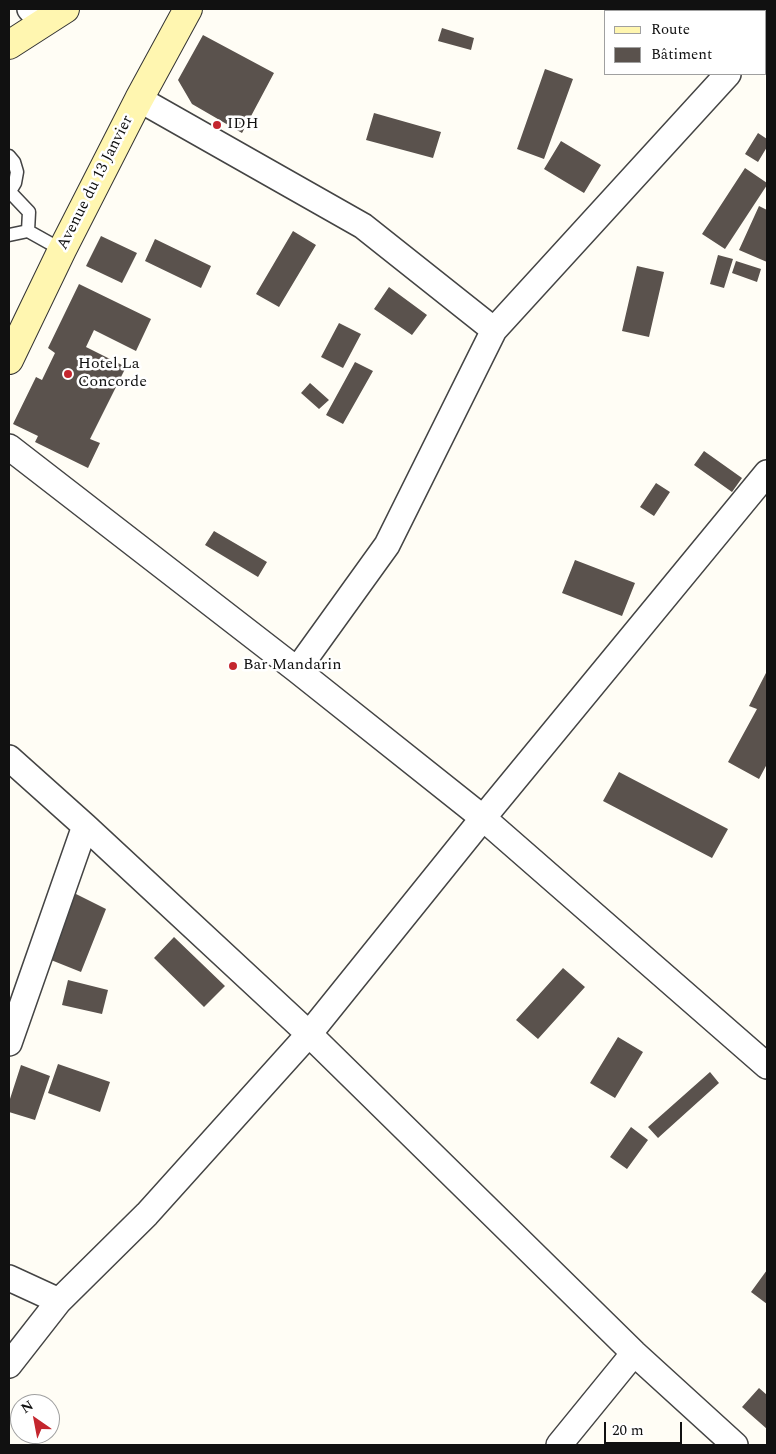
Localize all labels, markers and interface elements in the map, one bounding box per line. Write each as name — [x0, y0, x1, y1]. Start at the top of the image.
legend — [604, 10, 766, 75]
text: Route — [651, 18, 690, 41]
text: Bâtiment — [651, 43, 712, 66]
street label: Avenue du 13 Janvier — [54, 113, 138, 253]
place label: IDH — [227, 115, 259, 135]
marker: IDH — [211, 119, 223, 131]
place label: Hotel La Concorde — [78, 355, 147, 393]
marker: Hotel La Concorde — [62, 368, 74, 380]
place label: Bar Mandarin — [243, 656, 342, 676]
marker: Bar Mandarin — [227, 660, 239, 672]
north arrow — [10, 1394, 60, 1444]
text: N — [17, 1395, 38, 1419]
scale bar — [606, 1412, 684, 1444]
text: 20 m — [612, 1419, 644, 1442]

